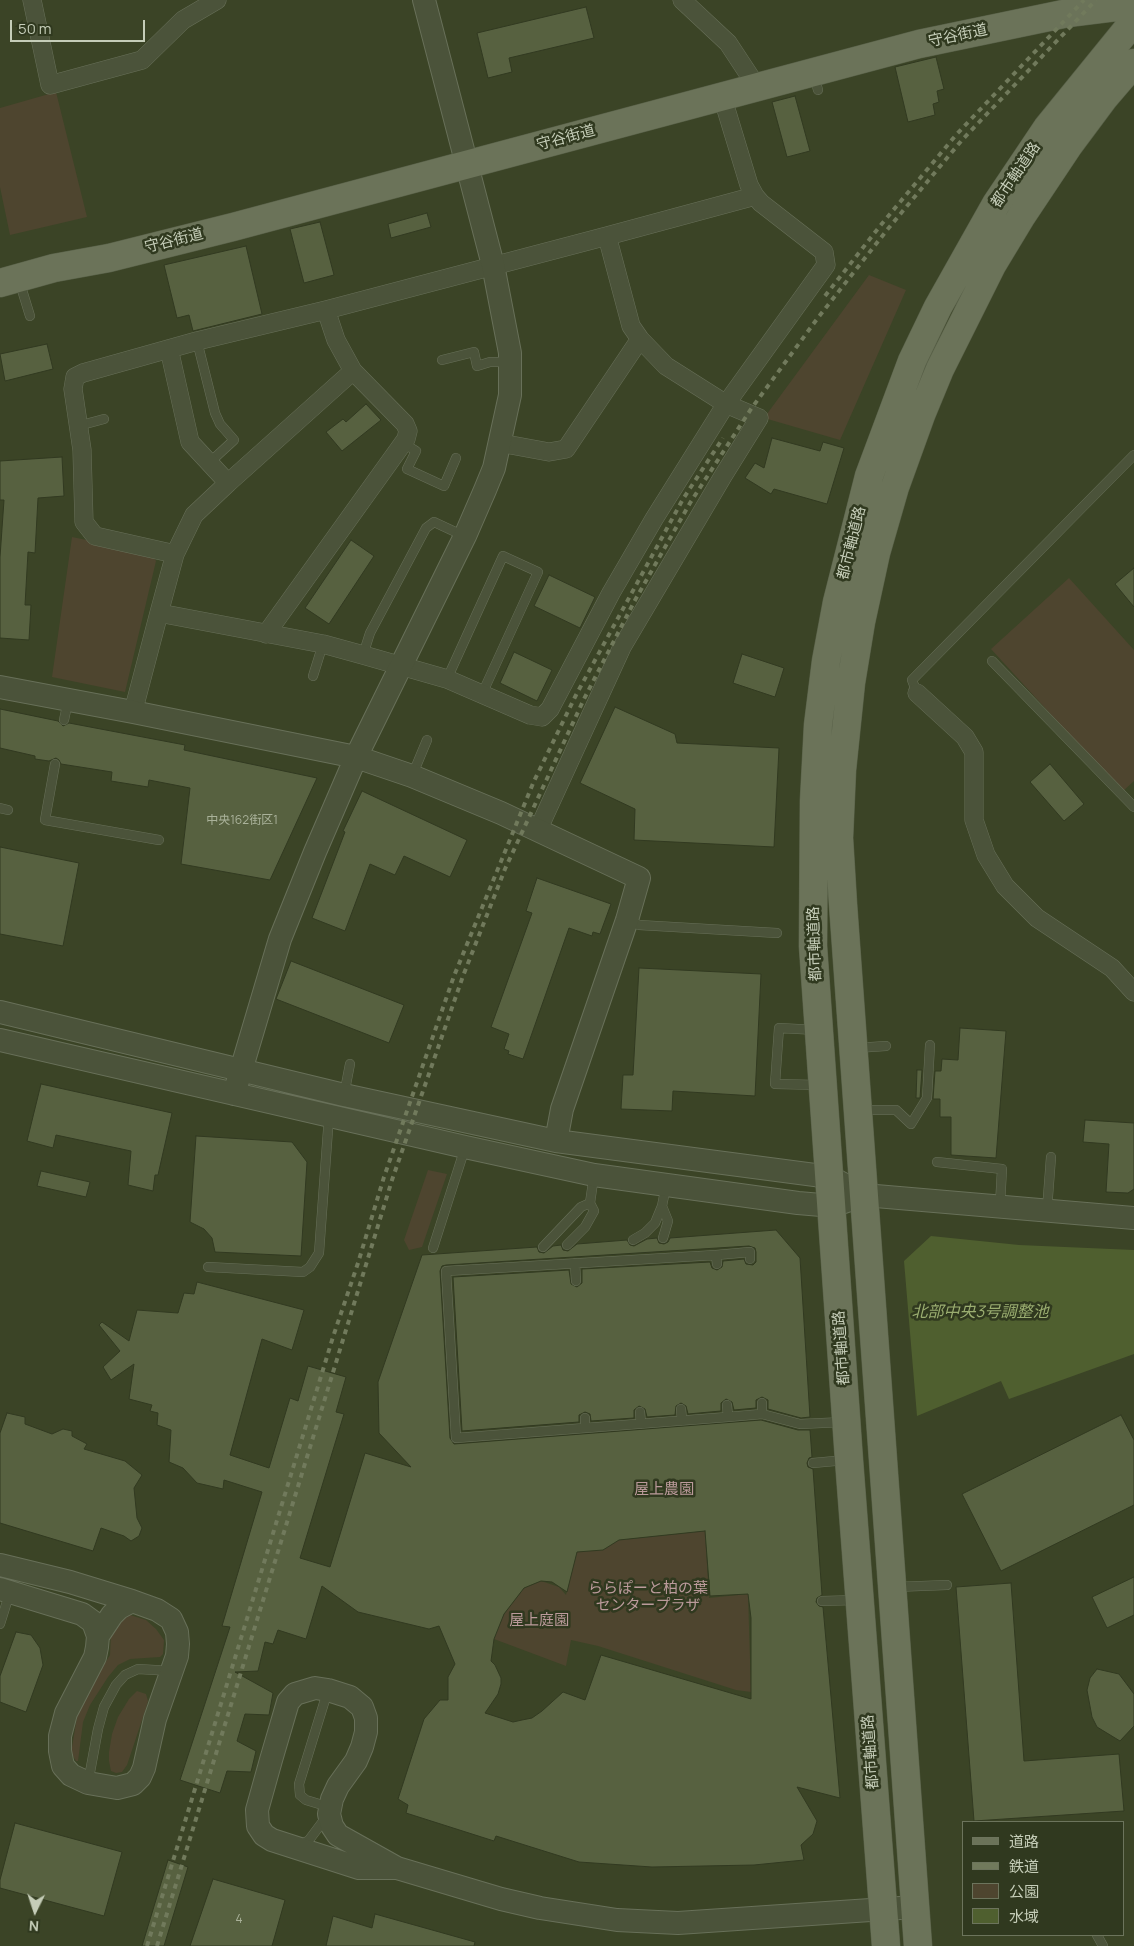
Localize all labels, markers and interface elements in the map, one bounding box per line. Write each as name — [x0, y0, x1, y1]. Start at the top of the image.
scale bar — [12, 10, 148, 42]
text: 50 m — [18, 18, 52, 39]
street label: 守谷街道 — [927, 21, 989, 51]
street label: 守谷街道 — [535, 122, 597, 154]
street label: 都市軸道路 — [988, 139, 1044, 211]
street label: 守谷街道 — [143, 225, 205, 257]
street label: 都市軸道路 — [834, 504, 870, 582]
house number: 中央162街区1 — [206, 814, 278, 828]
street label: 都市軸道路 — [805, 906, 825, 982]
water label: 北部中央3号調整池 — [912, 1303, 1048, 1323]
street label: 都市軸道路 — [830, 1310, 854, 1386]
park label: 屋上農園 — [634, 1481, 694, 1499]
park label: ららぽーと柏の葉 センタープラザ — [588, 1580, 708, 1615]
park label: 屋上庭園 — [509, 1612, 569, 1630]
street label: 都市軸道路 — [859, 1714, 883, 1790]
legend — [962, 1821, 1124, 1936]
text: 道路 — [1009, 1831, 1039, 1852]
text: 鉄道 — [1009, 1856, 1039, 1877]
text: 公園 — [1009, 1881, 1039, 1902]
north arrow — [10, 1886, 60, 1936]
text: 水域 — [1009, 1906, 1039, 1927]
house number: 4 — [235, 1913, 243, 1927]
text: N — [28, 1917, 40, 1936]

